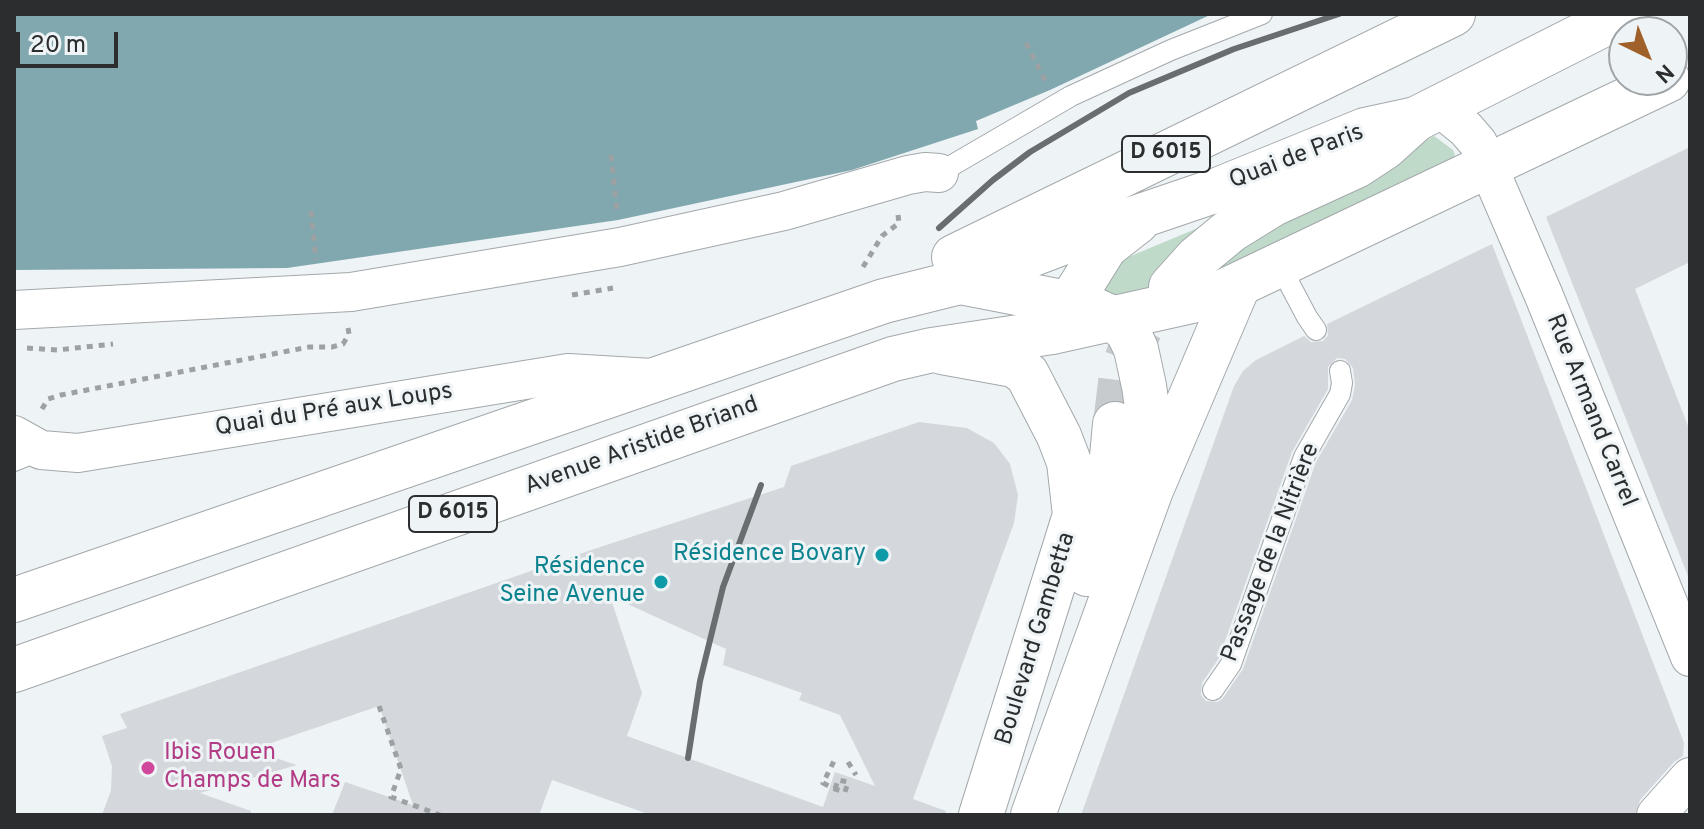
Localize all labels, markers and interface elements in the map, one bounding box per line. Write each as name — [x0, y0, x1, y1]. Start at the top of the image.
scale bar — [20, 16, 122, 66]
north arrow — [1608, 16, 1688, 96]
text: 20 m — [30, 31, 86, 61]
text: N — [1648, 57, 1678, 88]
street label: Quai de Paris — [1226, 119, 1368, 197]
road number: D 6015 — [1122, 136, 1210, 172]
street label: Rue Armand Carrel — [1538, 311, 1642, 511]
street label: Quai du Pré aux Loups — [213, 378, 455, 444]
street label: Avenue Aristide Briand — [521, 391, 763, 503]
street label: Passage de la Nitrière — [1217, 439, 1327, 667]
road number: D 6015 — [409, 496, 497, 532]
street label: Boulevard Gambetta — [991, 529, 1083, 749]
place label: Résidence Bovary — [673, 541, 866, 569]
marker: Résidence Bovary — [873, 546, 891, 564]
place label: Résidence Seine Avenue — [499, 554, 645, 610]
marker: Résidence Seine Avenue — [652, 573, 670, 591]
place label: Ibis Rouen Champs de Mars — [164, 740, 341, 796]
marker: Ibis Rouen Champs de Mars — [139, 759, 157, 777]

